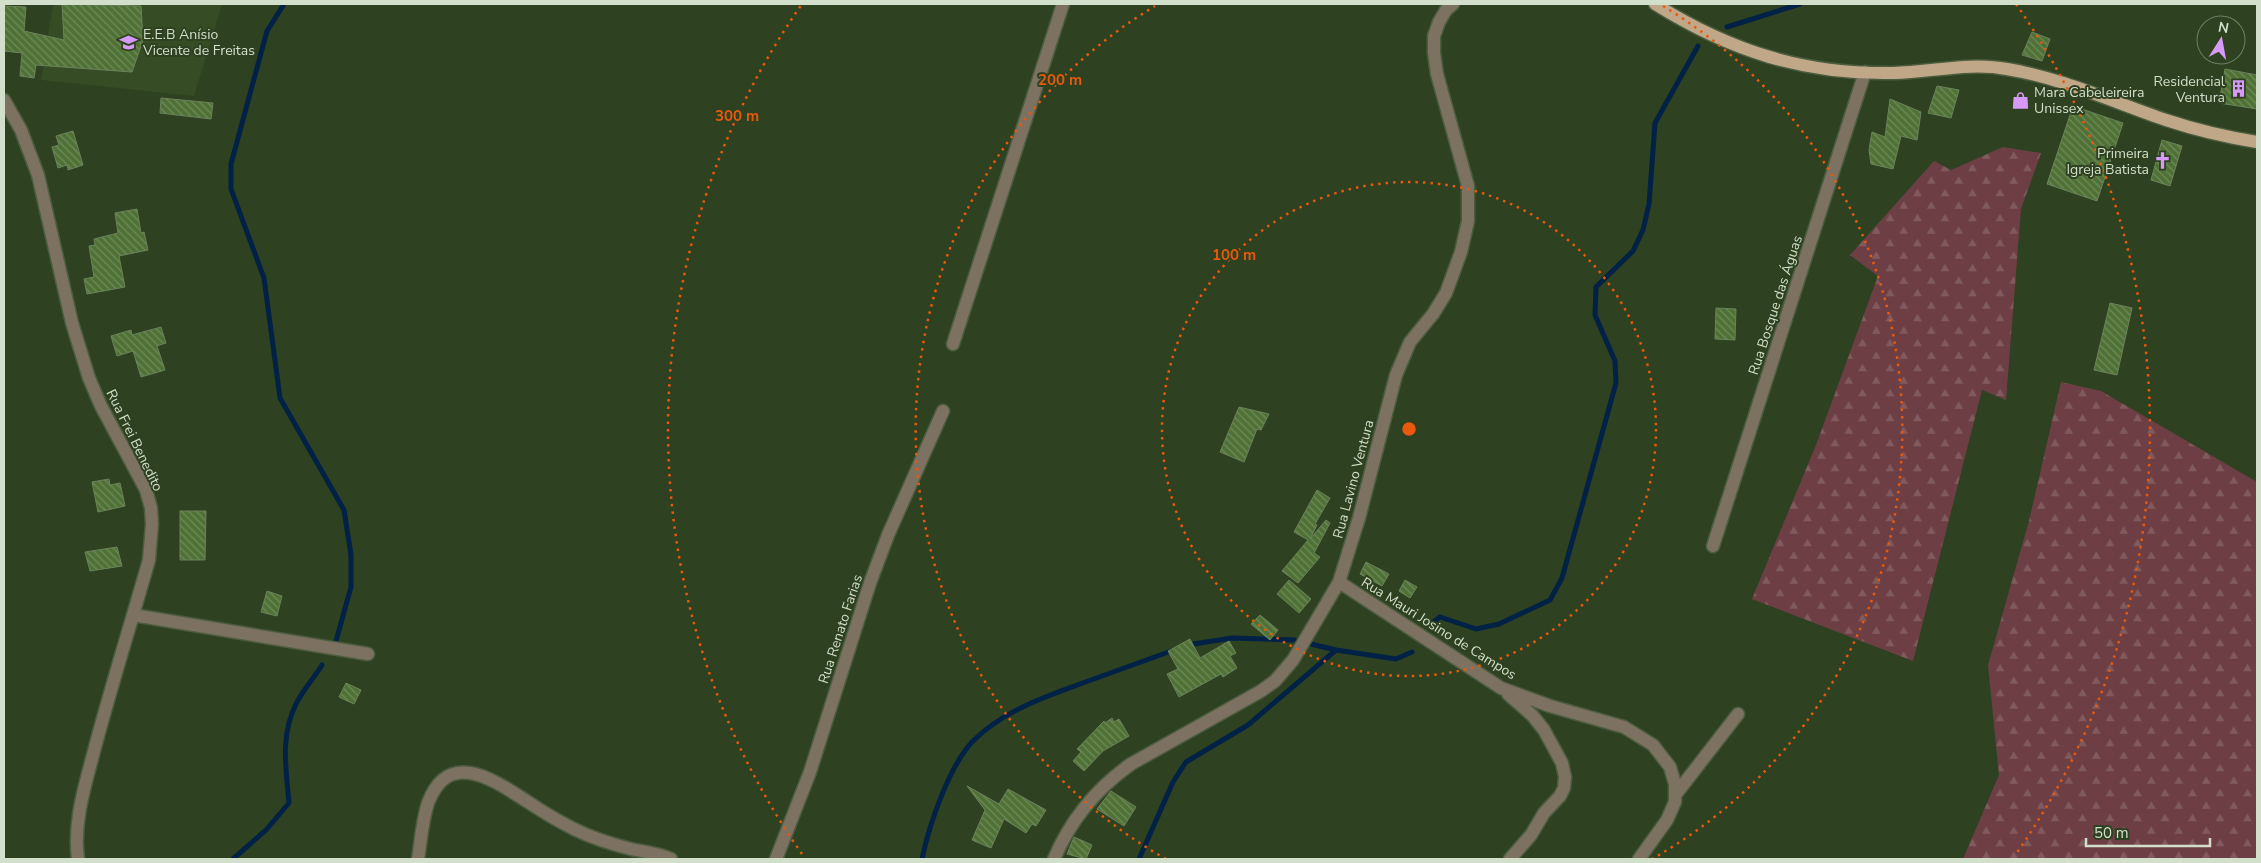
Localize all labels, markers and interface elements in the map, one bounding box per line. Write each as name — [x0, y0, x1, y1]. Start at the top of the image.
north arrow — [2196, 15, 2246, 65]
text: N — [2216, 17, 2230, 38]
place label: E.E.B Anísio Vicente de Freitas — [142, 25, 255, 60]
school or university icon: E.E.B Anísio Vicente de Freitas — [119, 32, 139, 52]
text: 200 m — [1038, 70, 1082, 90]
place label: Residencial Ventura — [2154, 72, 2226, 107]
building icon: Residencial Ventura — [2229, 79, 2249, 99]
place label: Mara Cabeleireira Unissex — [2034, 83, 2144, 118]
shop icon: Mara Cabeleireira Unissex — [2010, 90, 2030, 110]
text: 300 m — [715, 106, 759, 126]
place label: Primeira Igreja Batista — [2067, 144, 2149, 179]
church icon: Primeira Igreja Batista — [2153, 151, 2173, 171]
street label: Rua Bosque das Águas — [1744, 233, 1807, 377]
text: 100 m — [1212, 245, 1256, 265]
street label: Rua Frei Benedito — [102, 386, 168, 495]
street label: Rua Lavino Ventura — [1328, 418, 1378, 541]
centre of rings — [1400, 420, 1418, 438]
street label: Rua Renato Farias — [814, 572, 867, 686]
street label: Rua Mauri Josino de Campos — [1358, 573, 1520, 684]
scale bar — [2086, 816, 2210, 848]
text: 50 m — [2094, 823, 2129, 843]

